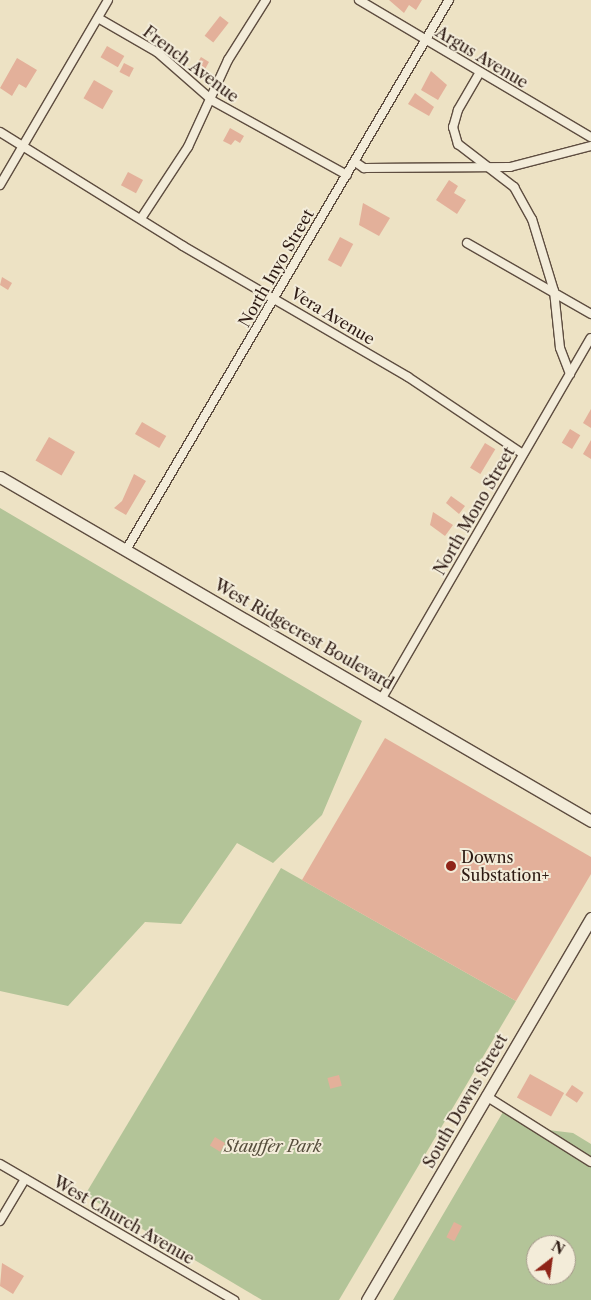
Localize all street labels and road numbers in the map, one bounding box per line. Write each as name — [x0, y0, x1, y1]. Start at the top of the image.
street label: French Avenue — [139, 22, 243, 106]
street label: Argus Avenue — [432, 22, 532, 92]
street label: North Inyo Street — [234, 206, 318, 330]
street label: Vera Avenue — [287, 283, 379, 349]
street label: North Mono Street — [430, 444, 518, 578]
street label: West Ridgecrest Boulevard — [211, 575, 397, 693]
street label: South Downs Street — [419, 1031, 511, 1171]
street label: West Church Avenue — [50, 1172, 198, 1268]

